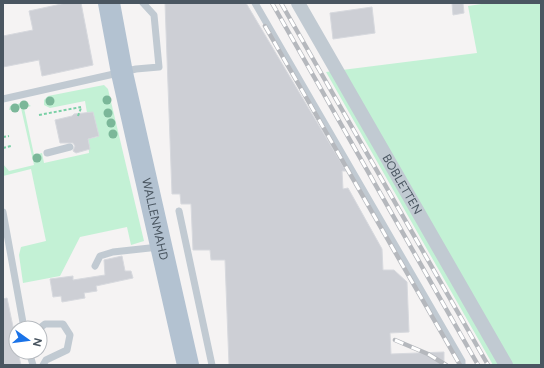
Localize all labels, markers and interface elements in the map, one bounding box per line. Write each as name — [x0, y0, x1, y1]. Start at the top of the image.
street label: BOBLETTEN — [379, 152, 425, 217]
street label: WALLENMAHD — [139, 177, 171, 261]
north arrow — [8, 320, 48, 360]
text: N — [30, 337, 45, 348]

